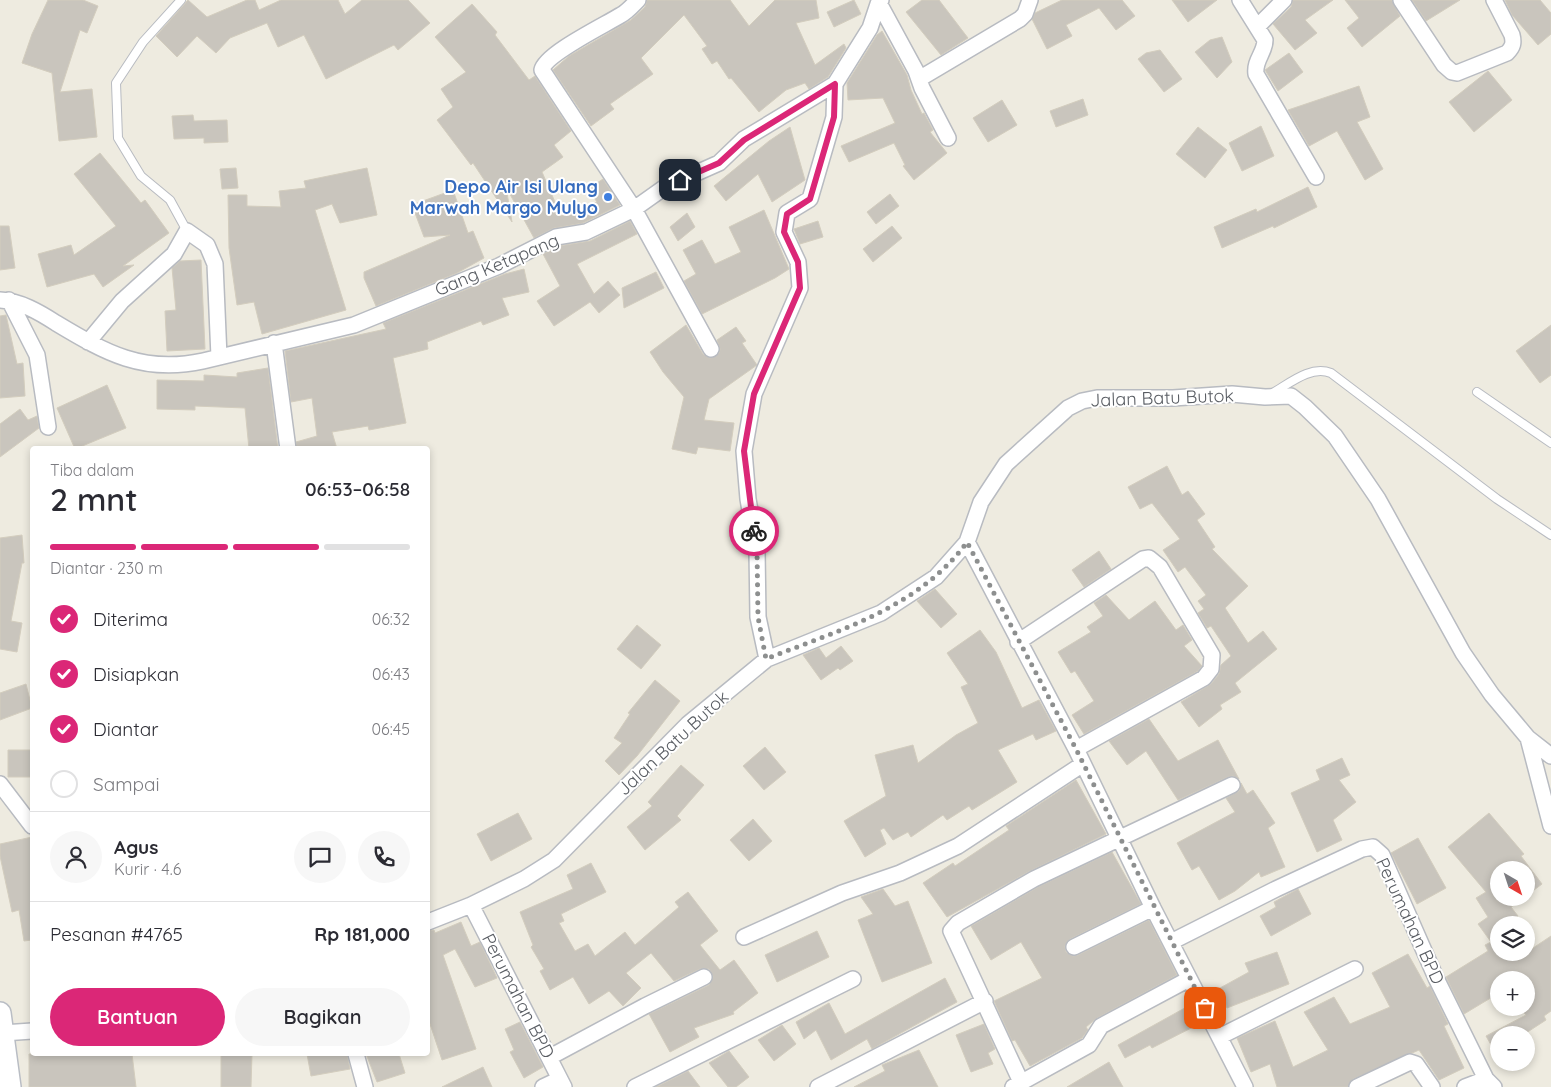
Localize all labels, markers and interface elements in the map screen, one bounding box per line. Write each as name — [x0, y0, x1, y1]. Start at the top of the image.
pin — [659, 159, 701, 201]
icon: home — [666, 166, 694, 194]
place label: Depo Air Isi Ulang Marwah Margo Mulyo — [410, 175, 598, 219]
marker: Depo Air Isi Ulang Marwah Margo Mulyo — [602, 191, 614, 203]
street label: Gang Ketapang — [431, 228, 562, 301]
street label: Jalan Batu Butok — [1090, 383, 1234, 412]
text: Tiba dalam — [50, 460, 134, 480]
text: 06:53–06:58 — [305, 477, 410, 501]
text: 2 mnt — [50, 479, 138, 519]
courier — [729, 506, 779, 556]
icon: bike — [740, 517, 768, 545]
text: Diantar · 230 m — [50, 558, 163, 578]
icon: check — [50, 605, 78, 633]
text: Diterima — [93, 607, 168, 631]
text: 06:32 — [372, 609, 410, 629]
icon: check — [50, 660, 78, 688]
text: Disiapkan — [93, 662, 179, 686]
text: 06:43 — [372, 664, 410, 684]
street label: Jalan Batu Butok — [612, 685, 733, 800]
icon: check — [50, 715, 78, 743]
text: Diantar — [93, 717, 159, 741]
text: 06:45 — [372, 719, 410, 739]
text: Sampai — [93, 772, 160, 796]
button: person — [50, 831, 102, 883]
button: chat — [294, 831, 346, 883]
button: phone — [358, 831, 410, 883]
text: Agus — [114, 835, 158, 859]
street label: Perumahan BPD — [1371, 854, 1450, 988]
text: Kurir · 4.6 — [114, 859, 181, 879]
north arrow — [1490, 861, 1535, 906]
map controls — [1490, 861, 1535, 1071]
button: layers — [1490, 916, 1535, 961]
text: Pesanan #4765 — [50, 922, 183, 946]
text: Rp 181,000 — [314, 922, 410, 946]
street label: Perumahan BPD — [477, 929, 560, 1062]
button: + — [1490, 971, 1535, 1016]
pin — [1184, 987, 1226, 1029]
button: Bantuan — [50, 988, 225, 1046]
button: Bagikan — [235, 988, 410, 1046]
icon: bag — [1191, 994, 1219, 1022]
button: − — [1490, 1026, 1535, 1071]

